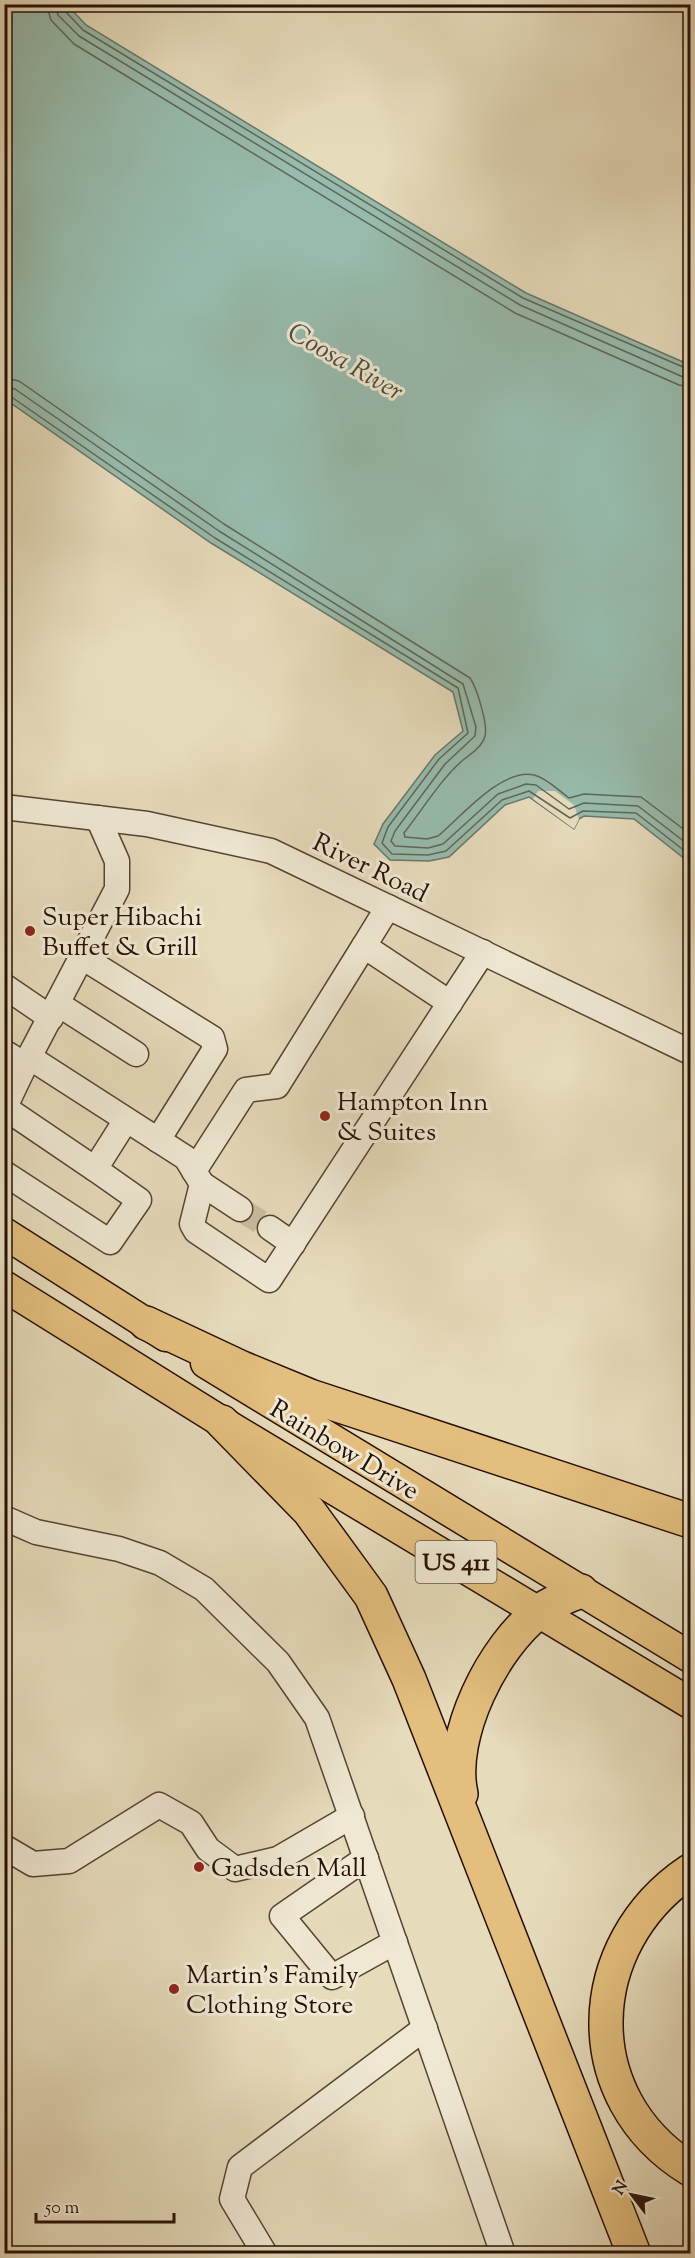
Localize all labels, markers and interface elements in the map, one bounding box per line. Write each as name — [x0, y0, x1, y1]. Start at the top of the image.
water label: Coosa River — [279, 314, 410, 412]
street label: River Road — [306, 825, 434, 913]
place label: Super Hibachi Buffet & Grill — [42, 900, 202, 967]
marker: Super Hibachi Buffet & Grill — [23, 924, 37, 938]
place label: Hampton Inn & Suites — [337, 1085, 488, 1152]
marker: Hampton Inn & Suites — [318, 1109, 332, 1123]
street label: Rainbow Drive — [262, 1392, 425, 1510]
road number: US 411 — [416, 1541, 496, 1583]
place label: Gadsden Mall — [211, 1851, 367, 1888]
marker: Gadsden Mall — [192, 1860, 206, 1874]
place label: Martin's Family Clothing Store — [186, 1958, 359, 2025]
marker: Martin's Family Clothing Store — [167, 1982, 181, 1996]
north arrow — [602, 2165, 662, 2225]
text: N — [608, 2177, 635, 2200]
scale bar — [36, 2186, 174, 2224]
text: 50 m — [44, 2196, 80, 2222]

